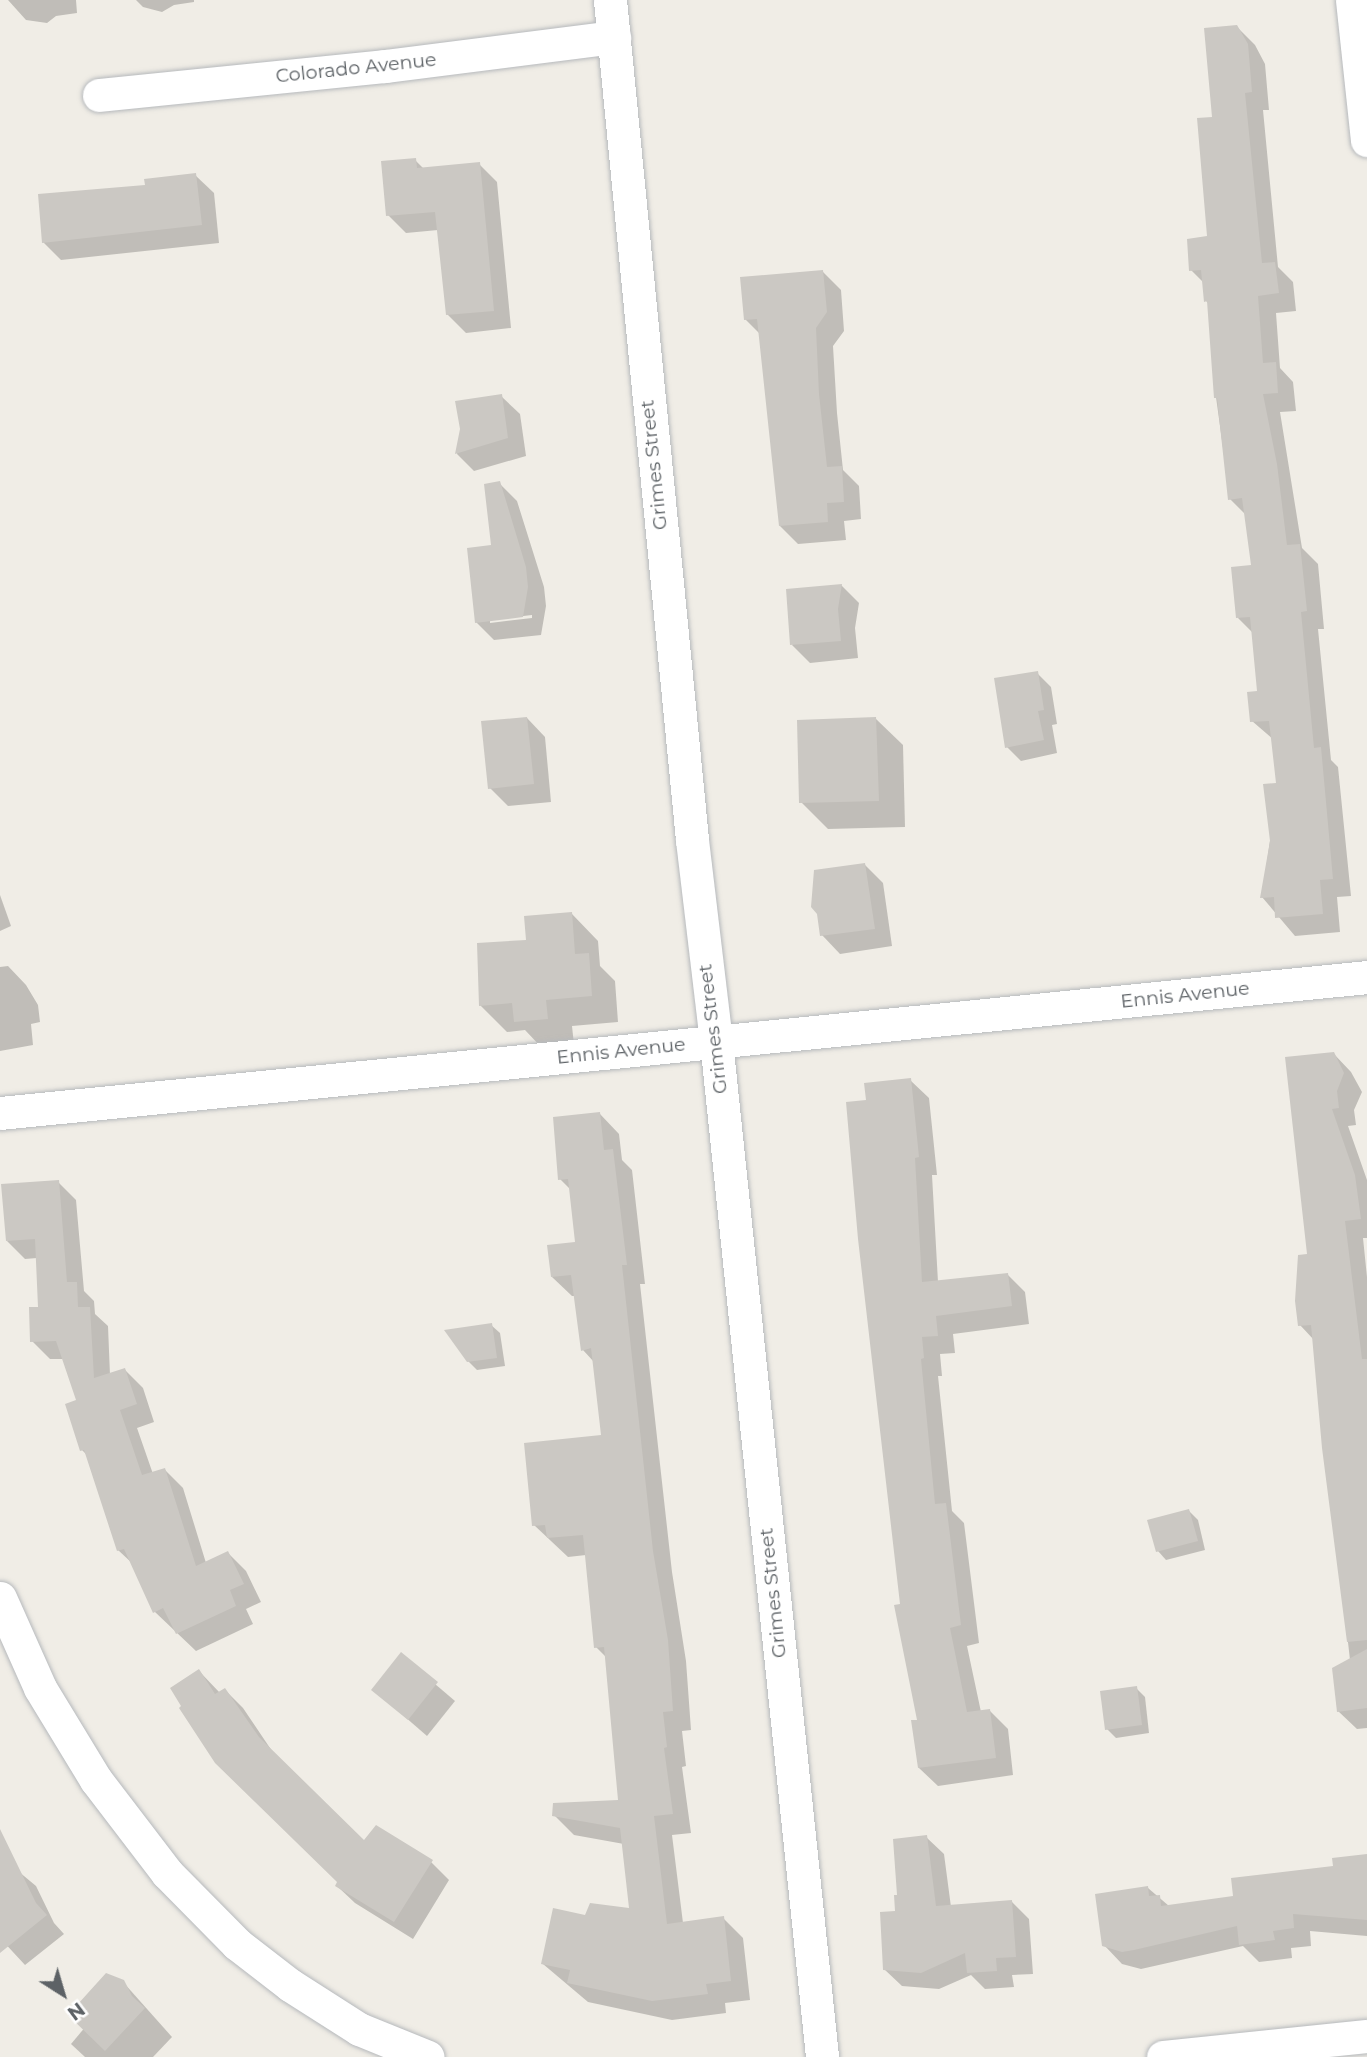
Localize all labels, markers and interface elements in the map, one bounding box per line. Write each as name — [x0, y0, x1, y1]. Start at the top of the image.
street label: Colorado Avenue — [274, 48, 438, 88]
street label: Grimes Street — [636, 399, 672, 531]
street label: Grimes Street — [694, 963, 732, 1095]
street label: Ennis Avenue — [1119, 977, 1251, 1013]
street label: Ennis Avenue — [555, 1033, 687, 1069]
street label: Grimes Street — [755, 1527, 791, 1659]
north arrow — [28, 1959, 98, 2029]
text: N — [63, 1997, 89, 2025]

